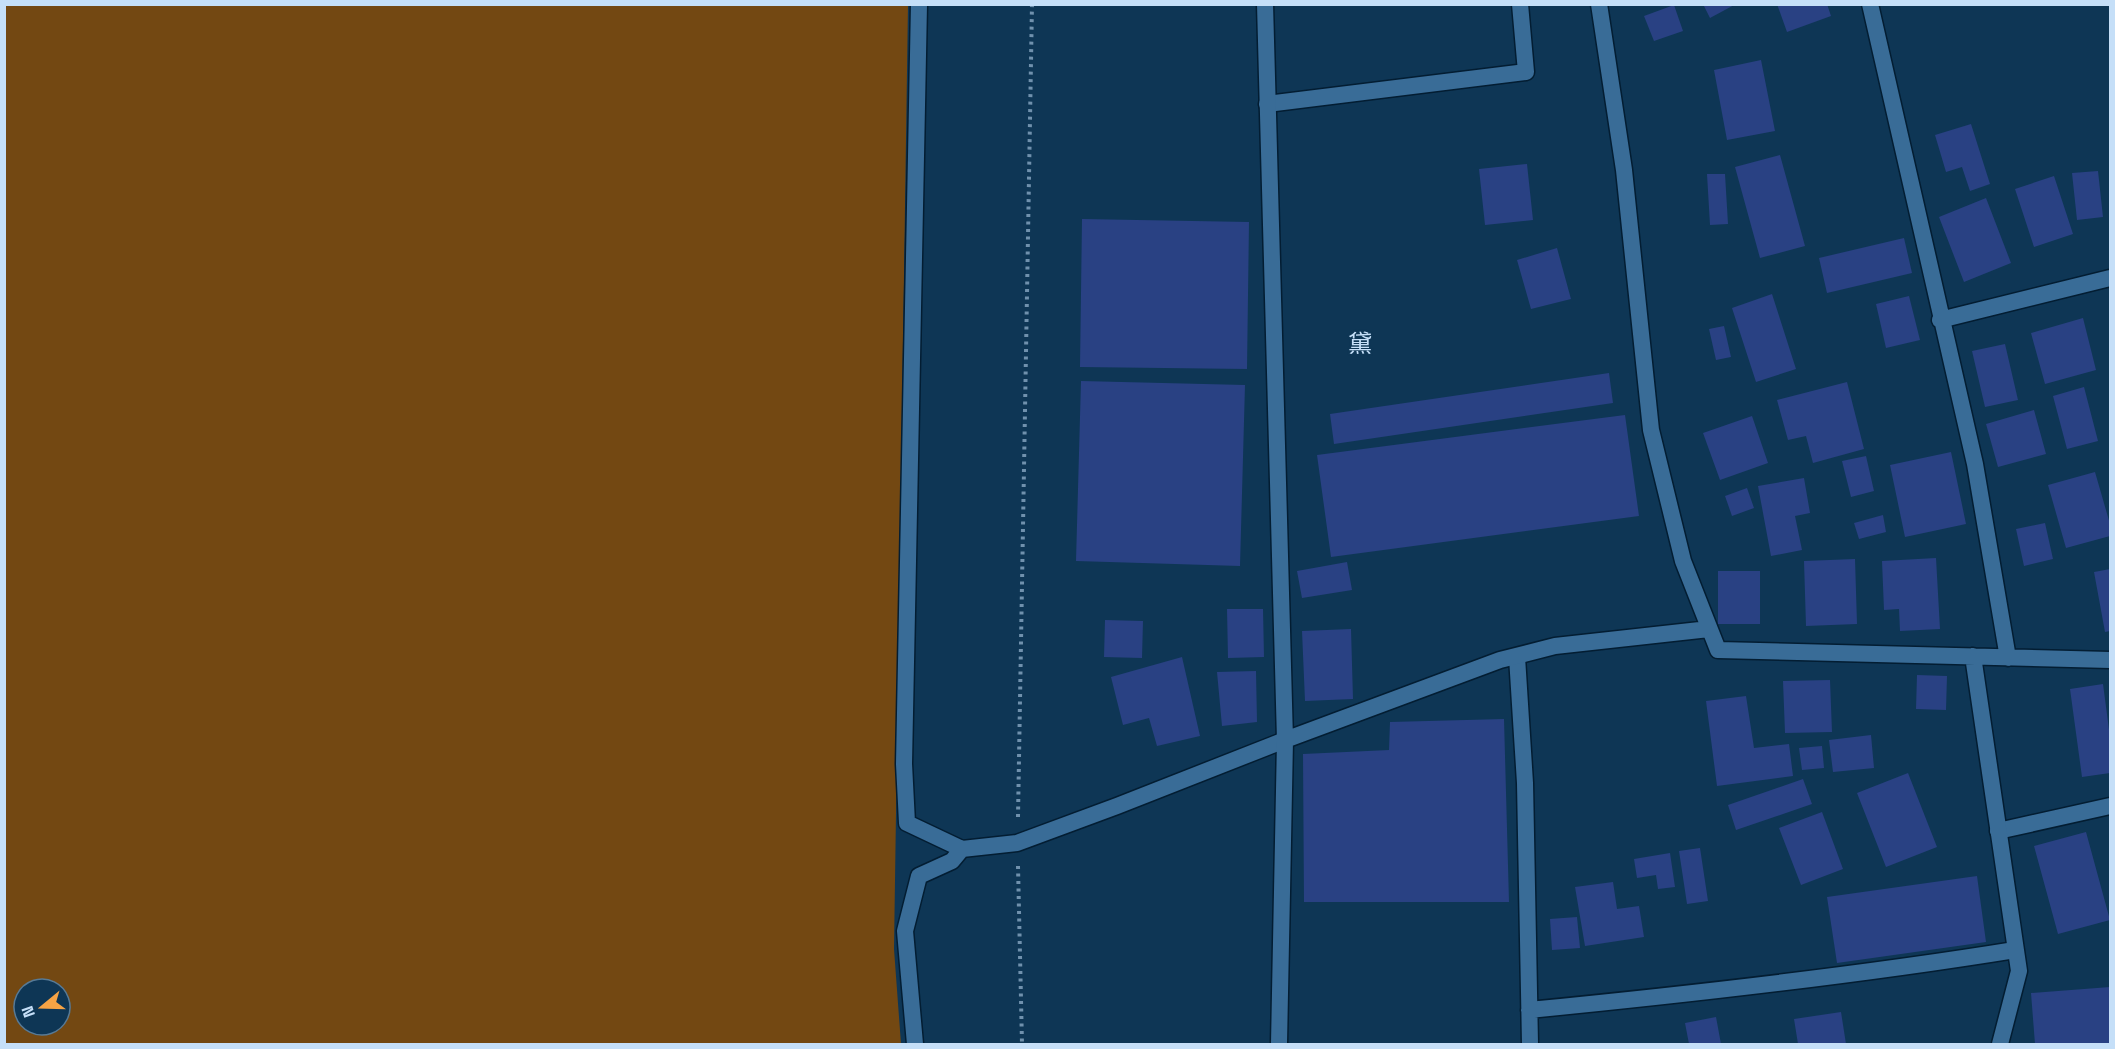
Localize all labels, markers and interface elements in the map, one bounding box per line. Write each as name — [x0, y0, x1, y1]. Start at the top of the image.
district label: 黛 — [1348, 328, 1372, 359]
north arrow — [12, 977, 72, 1037]
text: N — [17, 1003, 40, 1020]

